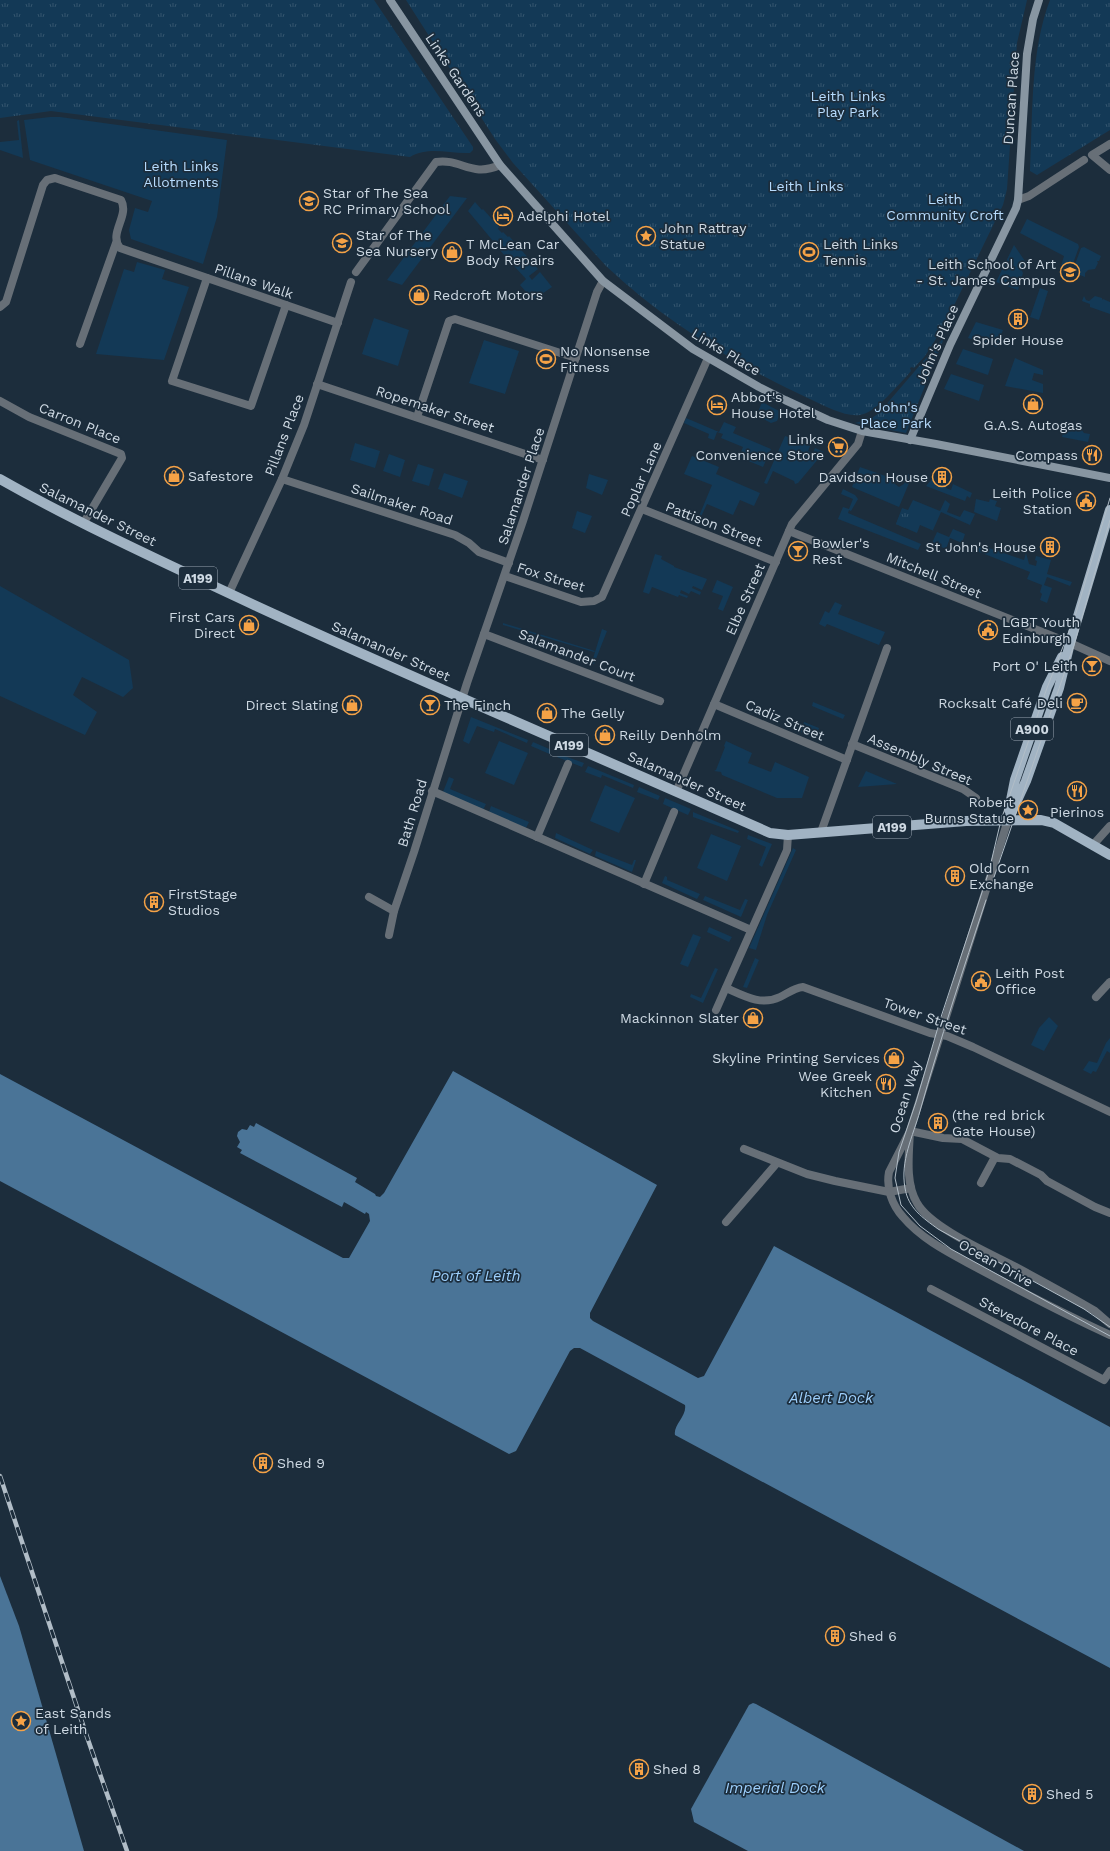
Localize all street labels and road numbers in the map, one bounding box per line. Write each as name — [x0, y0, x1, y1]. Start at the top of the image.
street label: Links Gardens — [422, 30, 490, 120]
street label: Duncan Place — [1000, 51, 1022, 145]
street label: Pillans Walk — [212, 260, 296, 302]
street label: John's Place — [912, 302, 962, 386]
street label: Links Place — [689, 325, 763, 379]
street label: Ropemaker Street — [374, 382, 496, 436]
street label: Pillans Place — [261, 392, 307, 478]
street label: Carron Place — [37, 399, 123, 447]
street label: Salamander Place — [494, 425, 548, 547]
street label: Poplar Lane — [617, 439, 665, 519]
street label: Salamander Street — [37, 479, 159, 549]
street label: Sailmaker Road — [349, 480, 455, 528]
street label: Pattison Street — [663, 498, 765, 550]
street label: Mitchell Street — [884, 549, 984, 601]
street label: Fox Street — [515, 559, 587, 595]
street label: Elbe Street — [722, 560, 768, 637]
road number: A199 — [179, 567, 217, 589]
street label: Salamander Street — [329, 618, 453, 684]
street label: Salamander Court — [516, 625, 638, 685]
street label: Cadiz Street — [743, 696, 827, 744]
road number: A900 — [1011, 718, 1053, 740]
street label: Assembly Street — [865, 730, 975, 788]
road number: A199 — [550, 734, 588, 756]
street label: Salamander Street — [625, 748, 749, 814]
street label: Bath Road — [394, 777, 430, 849]
road number: A199 — [873, 816, 911, 838]
street label: Tower Street — [881, 994, 969, 1038]
street label: Ocean Way — [886, 1058, 924, 1135]
street label: Ocean Drive — [956, 1236, 1036, 1290]
street label: Stevedore Place — [977, 1293, 1081, 1359]

